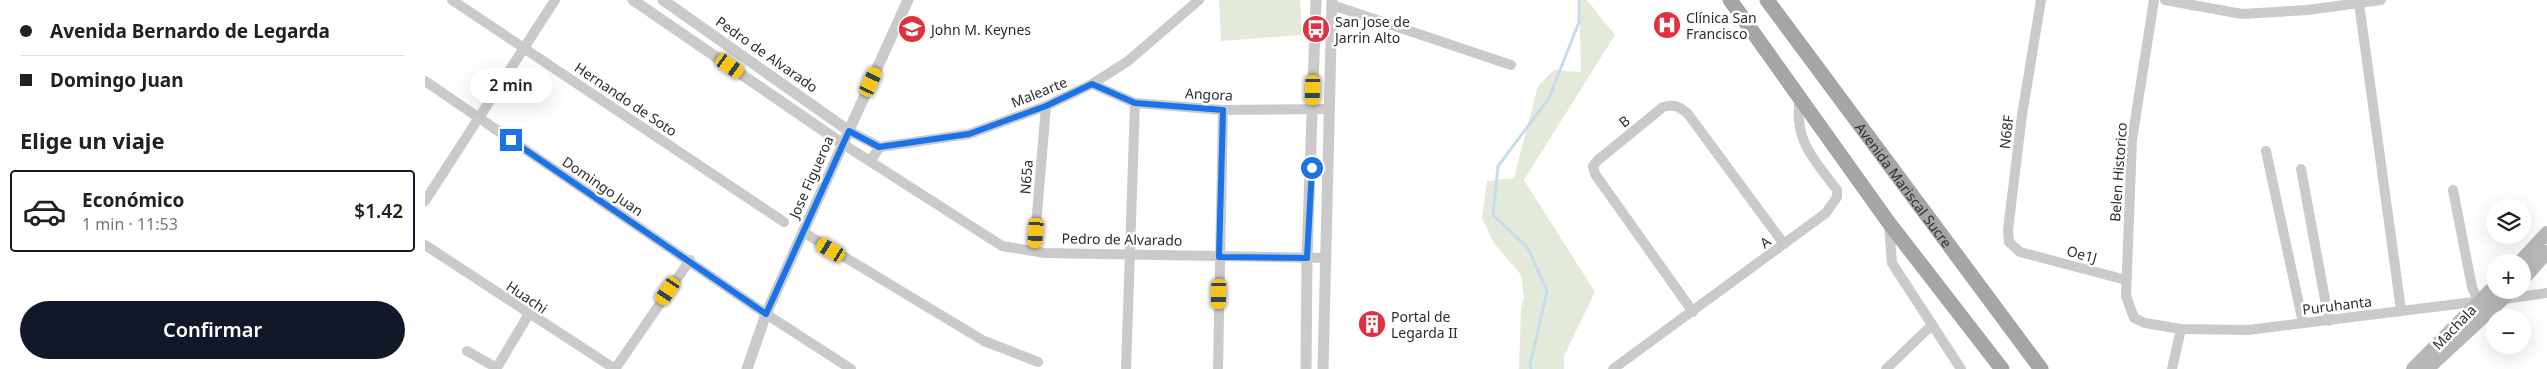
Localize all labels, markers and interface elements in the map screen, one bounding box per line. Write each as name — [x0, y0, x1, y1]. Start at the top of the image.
place label: Clínica San Francisco — [1686, 8, 1757, 43]
hospital icon: Clínica San Francisco — [1652, 10, 1682, 40]
street label: Pedro de Alvarado — [712, 12, 822, 96]
place label: San Jose de Jarrin Alto — [1333, 12, 1410, 47]
school or university icon: John M. Keynes — [897, 14, 927, 44]
bus stop icon: San Jose de Jarrin Alto — [1301, 14, 1331, 44]
text: Avenida Bernardo de Legarda — [50, 18, 330, 44]
place label: John M. Keynes — [929, 20, 1031, 39]
car — [713, 51, 746, 81]
street label: Hernando de Soto — [571, 58, 681, 140]
car — [857, 65, 884, 99]
text: Domingo Juan — [50, 67, 184, 93]
callout: 2 min — [470, 68, 552, 102]
street label: Malearte — [1008, 72, 1070, 112]
text: 2 min — [489, 74, 533, 96]
car — [1304, 75, 1321, 105]
street label: Angora — [1185, 83, 1233, 105]
street label: B — [1614, 111, 1634, 131]
street label: N68F — [1995, 114, 2017, 150]
street label: Avenida Mariscal Sucre — [1851, 118, 1957, 251]
street label: Belen Historico — [2105, 122, 2131, 222]
text: Elige un viaje — [20, 125, 165, 155]
route end — [500, 129, 522, 151]
street label: Jose Figueroa — [784, 133, 838, 223]
street label: Domingo Juan — [559, 152, 647, 220]
route start — [1301, 157, 1323, 179]
street label: N65a — [1015, 159, 1037, 195]
text: Económico — [82, 187, 184, 213]
icon: car — [22, 189, 67, 234]
text: $1.42 — [354, 198, 403, 224]
map controls — [2486, 199, 2531, 354]
button: layers — [2486, 199, 2531, 244]
text: 1 min · 11:53 — [82, 213, 178, 235]
car — [1027, 218, 1044, 248]
street label: Pedro de Alvarado — [1061, 228, 1183, 250]
street label: A — [1756, 232, 1774, 252]
car — [814, 236, 847, 264]
street label: Oe1J — [2065, 241, 2099, 267]
button: + — [2486, 254, 2531, 299]
car — [653, 274, 682, 308]
street label: Huachi — [503, 276, 551, 318]
car — [1211, 279, 1226, 309]
street label: Puruhanta — [2301, 291, 2373, 319]
button: Confirmar — [20, 301, 405, 359]
street label: Machala — [2428, 301, 2480, 353]
place label: Portal de Legarda II — [1391, 307, 1458, 342]
building icon: Portal de Legarda II — [1357, 309, 1387, 339]
button: − — [2486, 309, 2531, 354]

